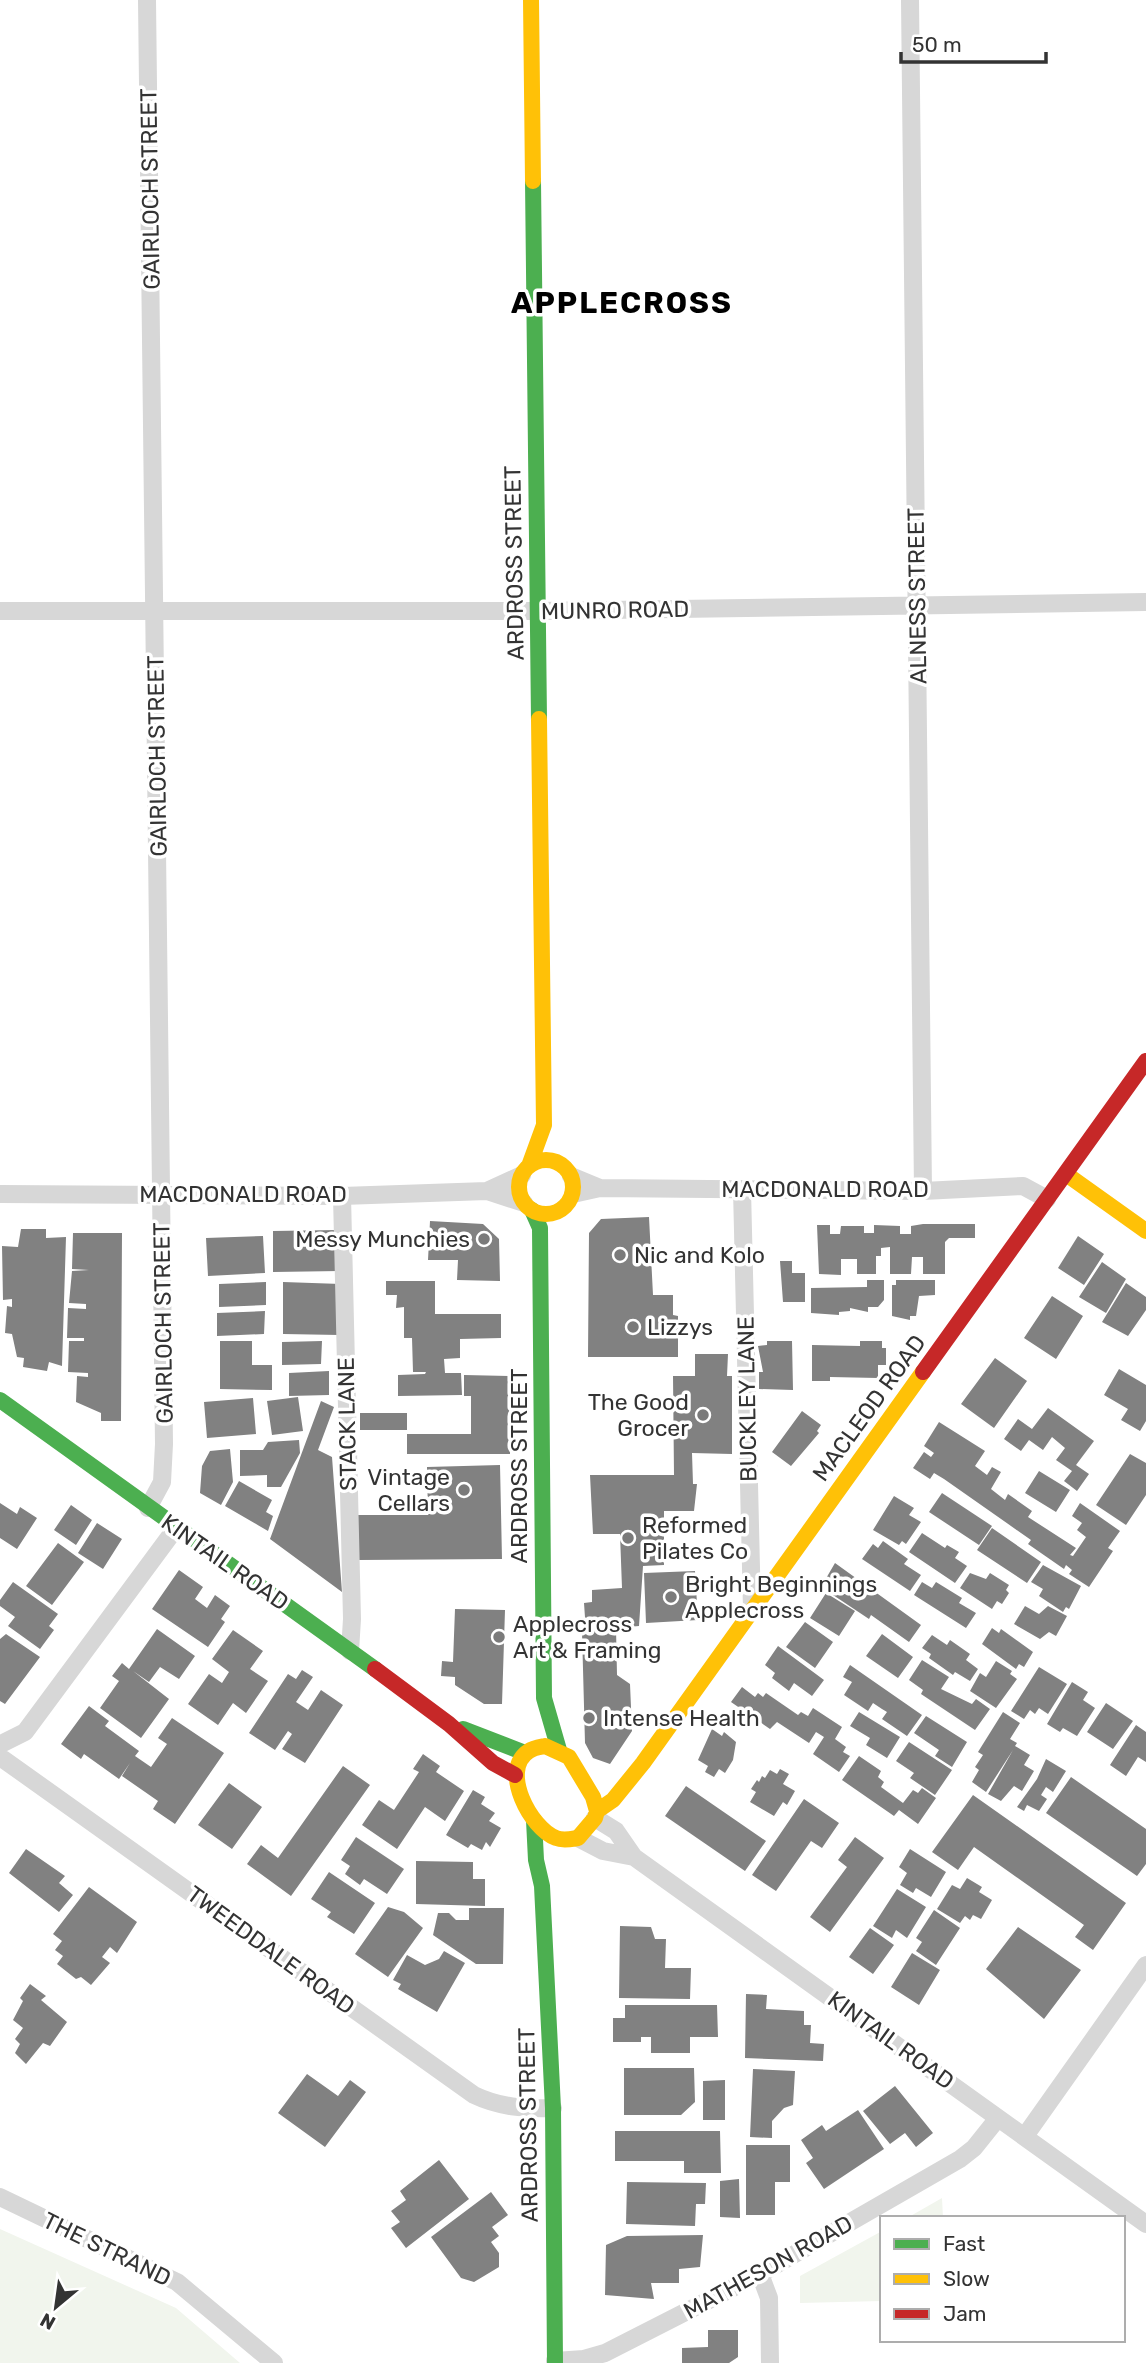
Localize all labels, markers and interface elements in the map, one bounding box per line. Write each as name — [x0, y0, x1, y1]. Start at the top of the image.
scale bar — [901, 21, 1046, 65]
text: 50 m — [912, 32, 962, 57]
street label: GAIRLOCH STREET — [134, 88, 166, 290]
district label: APPLECROSS — [511, 285, 733, 321]
street label: ARDROSS STREET — [498, 465, 530, 661]
street label: ALNESS STREET — [901, 508, 933, 684]
street label: MUNRO ROAD — [541, 595, 689, 625]
street label: GAIRLOCH STREET — [141, 655, 173, 857]
street label: MACDONALD ROAD — [721, 1175, 929, 1203]
street label: MACDONALD ROAD — [139, 1180, 347, 1208]
street label: GAIRLOCH STREET — [147, 1222, 179, 1424]
place label: Messy Munchies — [295, 1225, 470, 1253]
marker: Messy Munchies — [476, 1231, 492, 1247]
place label: Nic and Kolo — [634, 1241, 765, 1269]
marker: Nic and Kolo — [612, 1247, 628, 1263]
place label: Lizzys — [647, 1313, 713, 1341]
street label: BUCKLEY LANE — [732, 1316, 762, 1482]
marker: Lizzys — [625, 1319, 641, 1335]
street label: MACLEOD ROAD — [807, 1329, 931, 1487]
street label: STACK LANE — [332, 1357, 362, 1491]
street label: ARDROSS STREET — [505, 1369, 533, 1563]
place label: The Good Grocer — [588, 1388, 689, 1442]
marker: The Good Grocer — [695, 1407, 711, 1423]
place label: Vintage Cellars — [367, 1463, 450, 1517]
marker: Vintage Cellars — [456, 1482, 472, 1498]
street label: KINTAIL ROAD — [156, 1508, 294, 1616]
place label: Reformed Pilates Co — [642, 1511, 748, 1565]
marker: Reformed Pilates Co — [620, 1530, 636, 1546]
place label: Bright Beginnings Applecross — [685, 1570, 877, 1624]
marker: Bright Beginnings Applecross — [663, 1589, 679, 1605]
place label: Applecross Art & Framing — [513, 1610, 661, 1664]
marker: Applecross Art & Framing — [491, 1629, 507, 1645]
place label: Intense Health — [603, 1704, 760, 1732]
marker: Intense Health — [581, 1710, 597, 1726]
street label: TWEEDDALE ROAD — [182, 1880, 360, 2020]
street label: KINTAIL ROAD — [823, 1985, 959, 2095]
street label: ARDROSS STREET — [512, 2027, 544, 2223]
street label: THE STRAND — [38, 2206, 176, 2292]
street label: MATHESON ROAD — [679, 2209, 857, 2325]
legend — [880, 2216, 1125, 2342]
text: Fast — [943, 2231, 985, 2256]
text: Slow — [943, 2266, 990, 2291]
north arrow — [21, 2272, 91, 2342]
text: Jam — [943, 2301, 987, 2326]
text: N — [36, 2308, 60, 2335]

